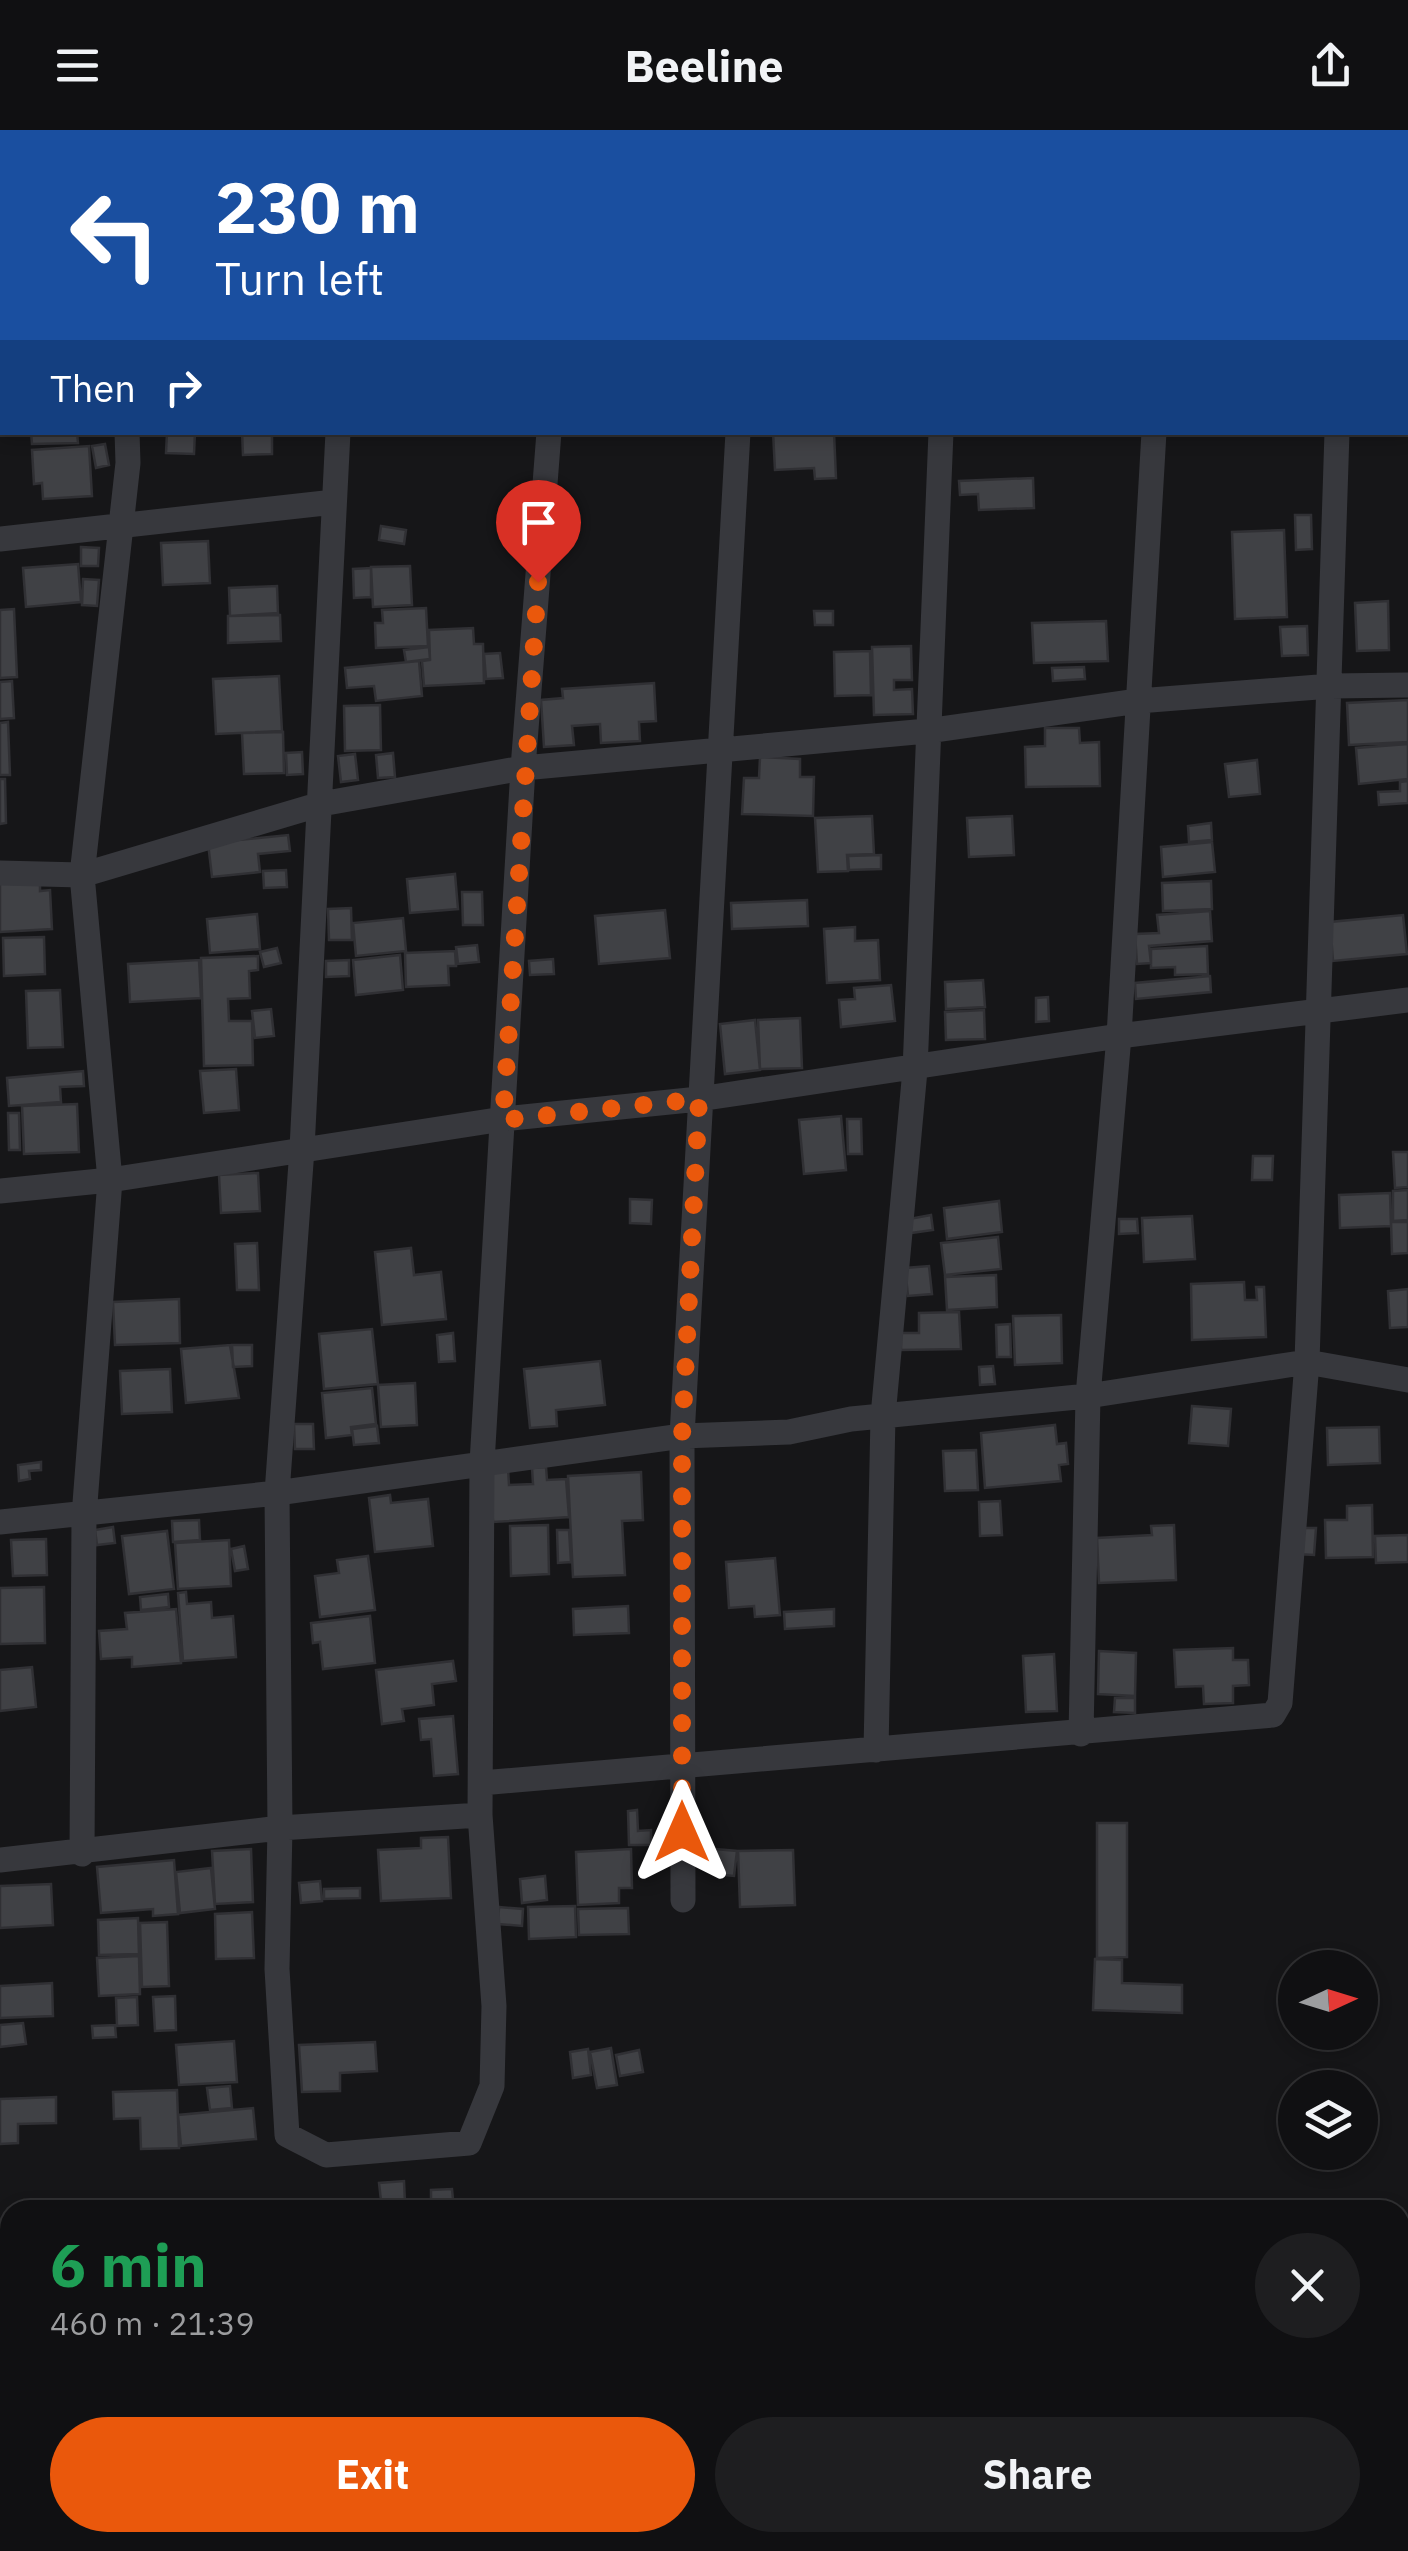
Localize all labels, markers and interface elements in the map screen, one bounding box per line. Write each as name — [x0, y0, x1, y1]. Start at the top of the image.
text: Beeline — [624, 36, 784, 94]
icon: menu — [50, 38, 105, 93]
icon: share — [1303, 38, 1358, 93]
text: 230 m — [215, 161, 420, 252]
icon: left — [50, 170, 180, 300]
text: Turn left — [215, 249, 384, 307]
icon: right — [156, 360, 211, 415]
text: Then — [50, 363, 136, 412]
pin — [496, 480, 581, 583]
icon: arrive — [511, 495, 566, 550]
position arrow — [630, 1780, 734, 1884]
north arrow — [1278, 1950, 1378, 2050]
map controls — [1278, 1950, 1378, 2170]
button: layers — [1278, 2070, 1378, 2170]
text: 6 min — [50, 2225, 207, 2304]
button: close — [1255, 2233, 1360, 2338]
text: 460 m · 21:39 — [50, 2302, 255, 2344]
button: Exit — [50, 2417, 695, 2532]
button: Share — [715, 2417, 1360, 2532]

